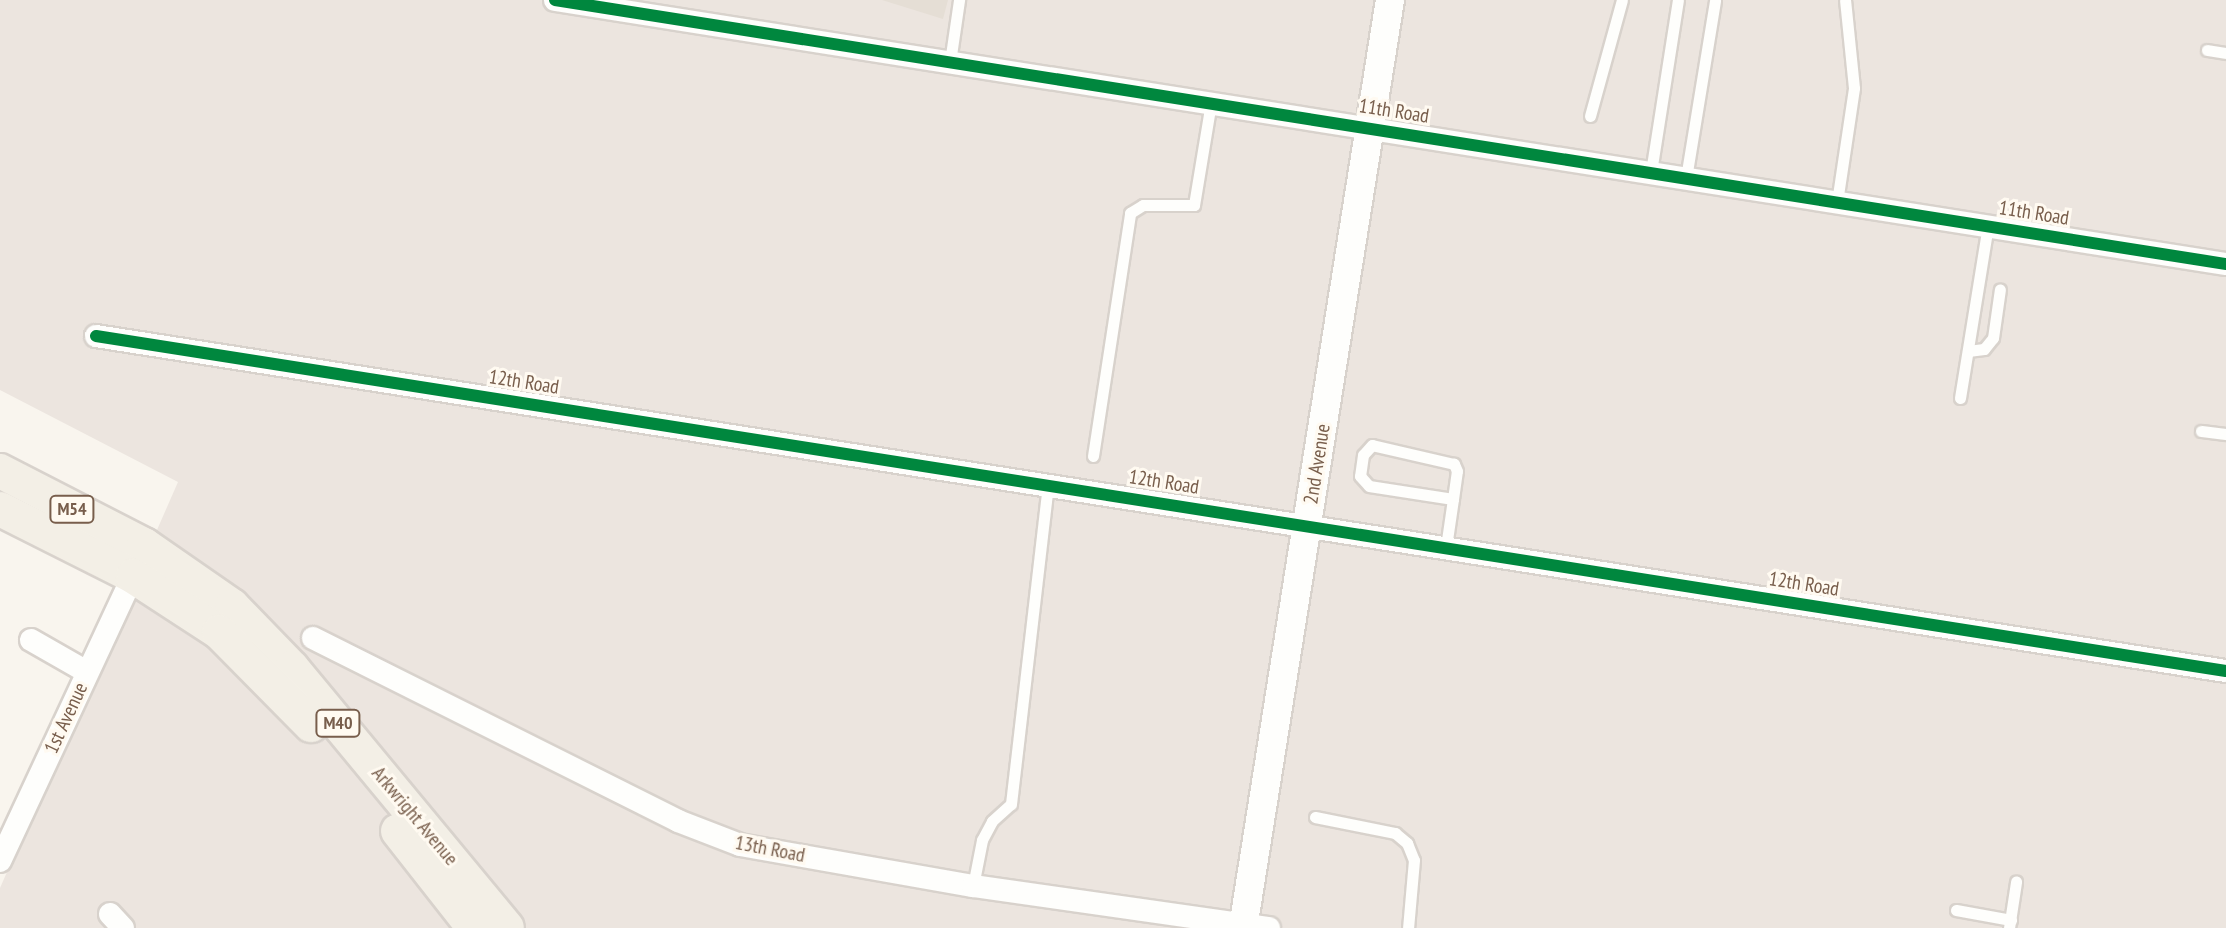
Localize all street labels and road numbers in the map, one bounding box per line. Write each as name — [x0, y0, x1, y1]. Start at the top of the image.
street label: 11th Road — [1357, 94, 1431, 128]
street label: 11th Road — [1997, 196, 2071, 230]
street label: 12th Road — [487, 365, 561, 399]
street label: 2nd Avenue — [1299, 422, 1335, 506]
street label: 12th Road — [1127, 465, 1201, 499]
road number: M54 — [48, 495, 96, 523]
street label: 12th Road — [1767, 567, 1841, 601]
street label: 1st Avenue — [39, 678, 93, 758]
road number: M40 — [314, 709, 362, 737]
street label: Arkwright Avenue — [367, 762, 463, 870]
street label: 13th Road — [733, 830, 807, 868]

